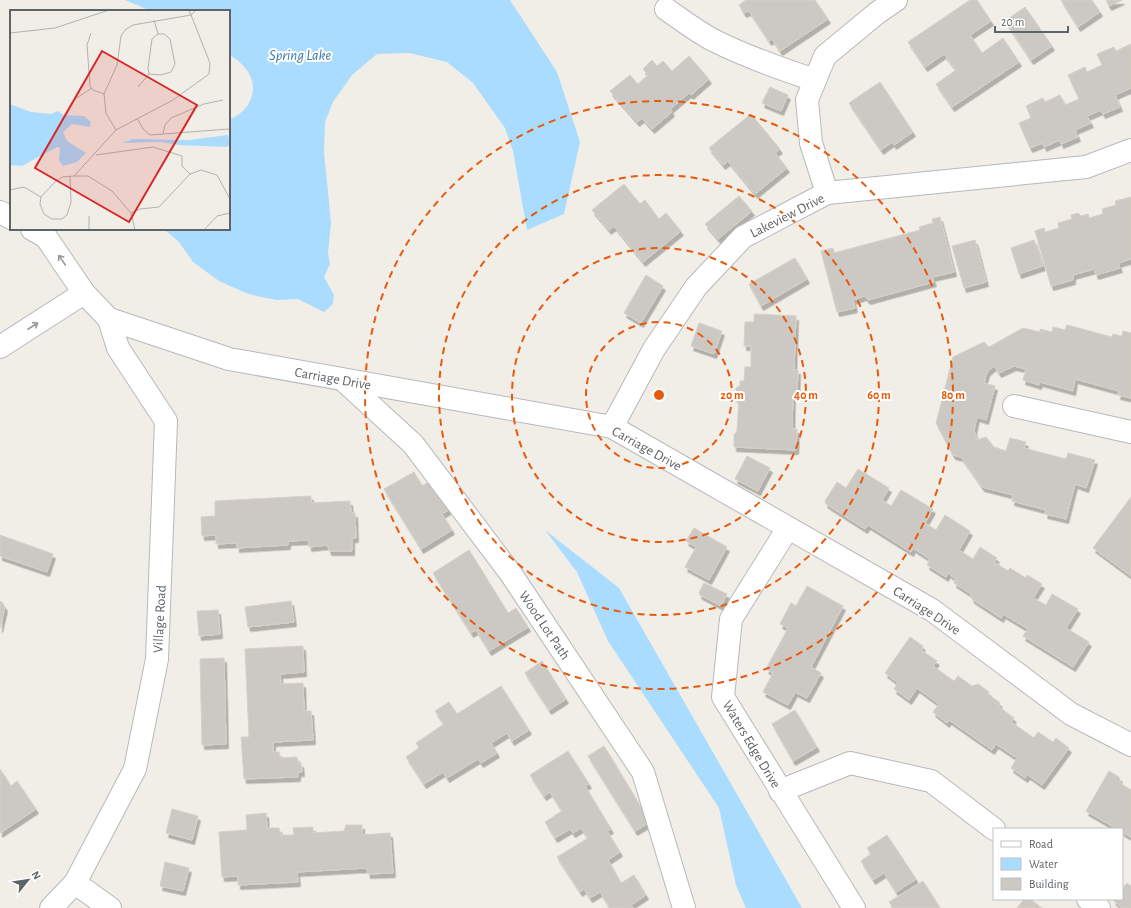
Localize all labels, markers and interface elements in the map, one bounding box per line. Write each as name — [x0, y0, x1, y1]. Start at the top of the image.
scale bar — [995, 8, 1068, 34]
inset map — [10, 10, 230, 230]
text: 20 m — [1001, 16, 1024, 28]
water label: Spring Lake — [269, 48, 331, 63]
street label: Lakeview Drive — [748, 191, 827, 241]
one-way arrow — [58, 255, 66, 266]
one-way arrow — [27, 322, 38, 330]
street label: Carriage Drive — [294, 365, 372, 393]
centre of rings — [652, 388, 666, 402]
text: 20 m — [720, 389, 744, 401]
text: 40 m — [794, 389, 818, 401]
text: 60 m — [867, 389, 891, 401]
text: 80 m — [941, 389, 965, 401]
street label: Carriage Drive — [609, 424, 684, 474]
street label: Carriage Drive — [890, 584, 963, 638]
street label: Village Road — [151, 585, 169, 653]
street label: Wood Lot Path — [516, 589, 572, 662]
street label: Waters Edge Drive — [720, 698, 783, 791]
legend — [993, 828, 1123, 900]
text: Road — [1029, 838, 1053, 850]
text: Water — [1029, 858, 1058, 870]
north arrow — [8, 860, 48, 900]
text: N — [30, 869, 43, 881]
text: Building — [1029, 878, 1069, 890]

